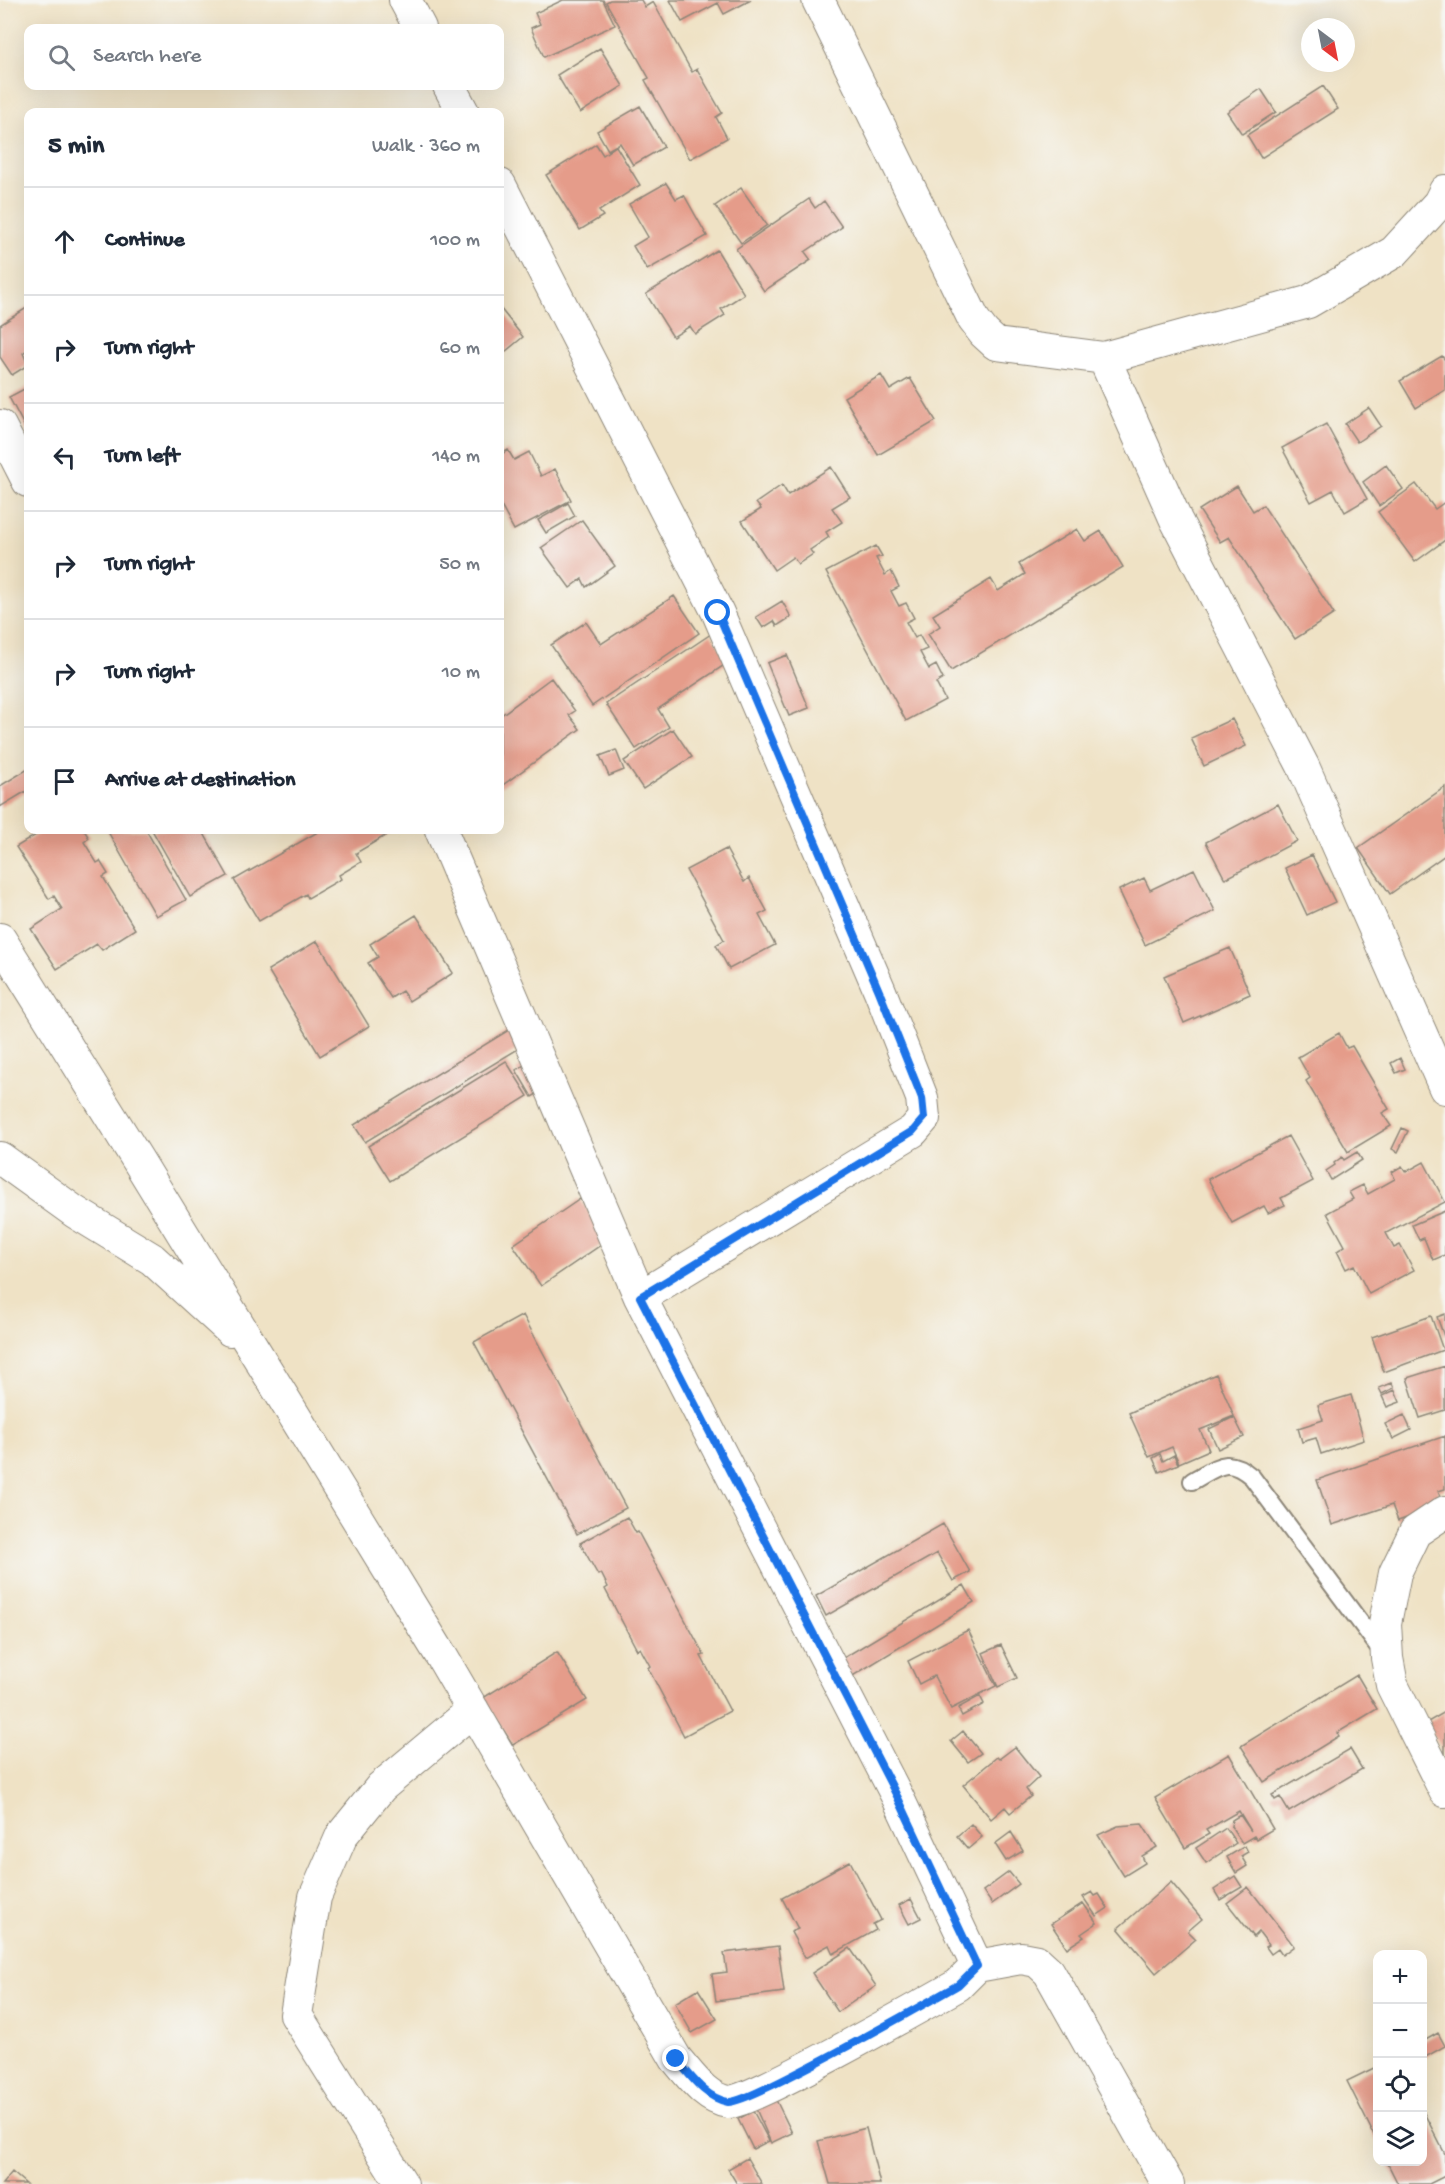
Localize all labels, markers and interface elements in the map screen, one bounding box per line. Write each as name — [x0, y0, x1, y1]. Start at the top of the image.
north arrow — [1301, 18, 1355, 72]
search box — [24, 24, 504, 90]
icon: search — [45, 41, 78, 74]
text: Search here — [93, 44, 201, 70]
text: 5 min — [48, 132, 104, 163]
text: Walk · 360 m — [372, 136, 480, 159]
icon: ahead — [48, 225, 81, 258]
text: Continue — [105, 228, 185, 254]
text: 100 m — [430, 230, 480, 253]
icon: right — [48, 333, 81, 366]
text: Turn right — [105, 336, 193, 362]
text: 60 m — [440, 338, 480, 361]
icon: left — [48, 441, 81, 474]
text: Turn left — [105, 444, 179, 470]
text: 140 m — [432, 446, 480, 469]
icon: right — [48, 549, 81, 582]
text: Turn right — [105, 552, 193, 578]
text: 50 m — [439, 554, 480, 577]
route start — [704, 599, 730, 625]
icon: right — [48, 657, 81, 690]
text: Turn right — [105, 660, 193, 686]
text: 10 m — [442, 662, 480, 685]
icon: arrive — [48, 765, 81, 798]
text: Arrive at destination — [105, 768, 295, 794]
map controls — [1373, 1950, 1427, 2166]
button: + — [1373, 1950, 1427, 2004]
button: − — [1373, 2004, 1427, 2058]
route end — [662, 2045, 688, 2071]
button: locate — [1373, 2058, 1427, 2112]
button: layers — [1373, 2112, 1427, 2166]

